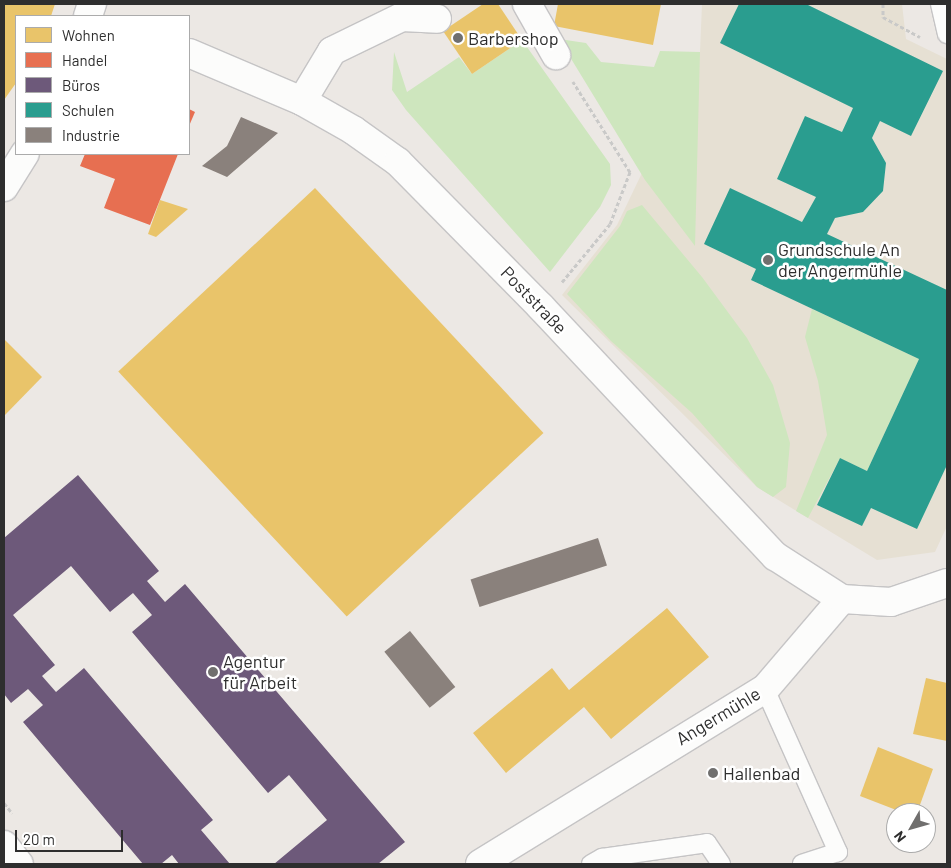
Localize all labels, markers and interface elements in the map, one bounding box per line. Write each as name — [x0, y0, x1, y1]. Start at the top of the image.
legend — [15, 15, 190, 155]
text: Wohnen — [62, 26, 115, 44]
place label: Barbershop — [468, 27, 559, 49]
marker: Barbershop — [452, 32, 464, 44]
text: Handel — [62, 51, 107, 69]
text: Büros — [62, 76, 100, 94]
text: Schulen — [62, 101, 114, 119]
text: Industrie — [62, 126, 120, 144]
place label: Grundschule An der Angermühle — [778, 239, 902, 282]
marker: Grundschule An der Angermühle — [762, 254, 774, 266]
street label: Poststraße — [496, 262, 572, 338]
place label: Agentur für Arbeit — [223, 651, 297, 694]
marker: Agentur für Arbeit — [207, 666, 219, 678]
street label: Angermühle — [672, 682, 764, 750]
place label: Hallenbad — [723, 762, 800, 784]
marker: Hallenbad — [707, 767, 719, 779]
north arrow — [886, 803, 936, 853]
scale bar — [18, 820, 125, 852]
text: N — [890, 828, 909, 846]
text: 20 m — [23, 830, 55, 848]

